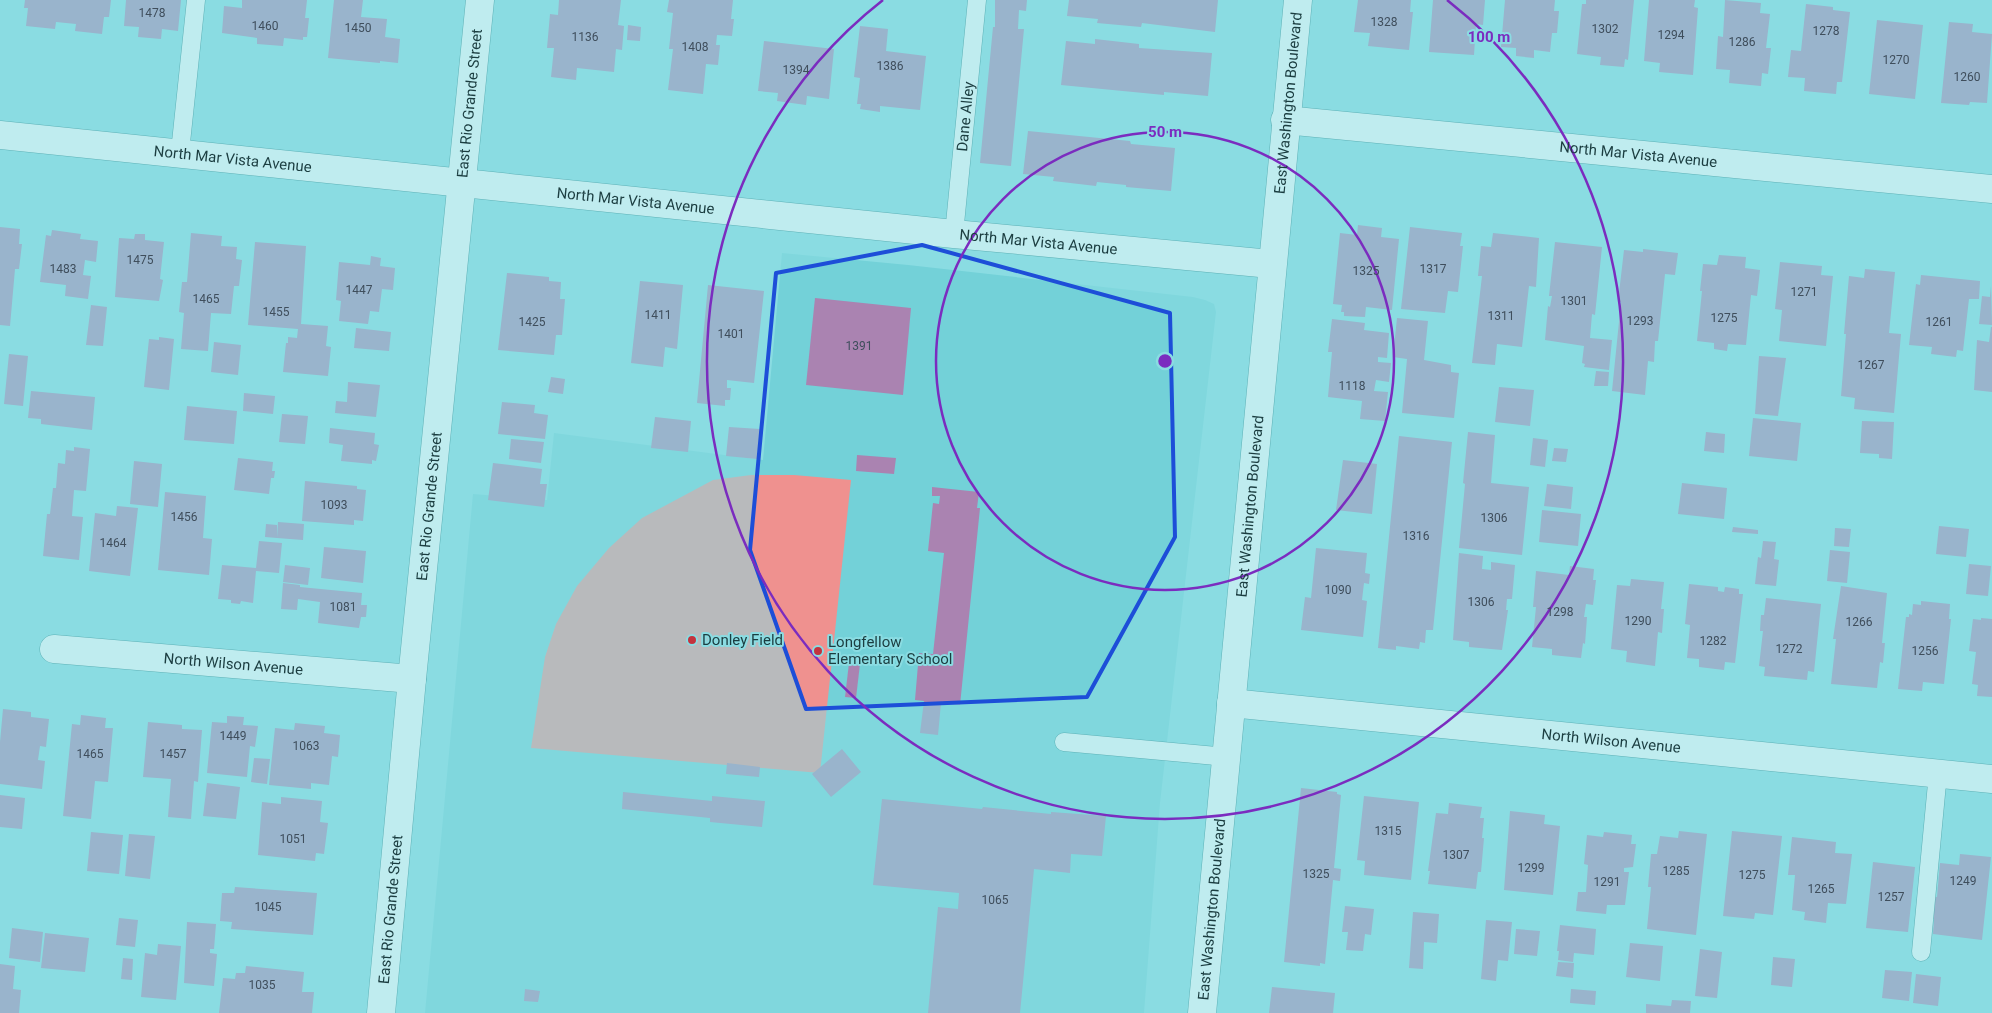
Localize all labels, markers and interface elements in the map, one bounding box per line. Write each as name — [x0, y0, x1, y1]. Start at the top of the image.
house number: 1478 — [139, 6, 166, 20]
street label: East Washington Boulevard — [1271, 11, 1306, 195]
house number: 1328 — [1371, 15, 1398, 29]
house number: 1460 — [252, 19, 279, 33]
house number: 1450 — [345, 21, 372, 35]
house number: 1302 — [1592, 22, 1619, 36]
house number: 1278 — [1813, 24, 1840, 38]
street label: East Rio Grande Street — [453, 28, 486, 179]
text: 100 m — [1468, 28, 1510, 46]
house number: 1294 — [1658, 28, 1685, 42]
house number: 1136 — [572, 30, 599, 44]
house number: 1286 — [1729, 35, 1756, 49]
house number: 1408 — [682, 40, 709, 54]
house number: 1270 — [1883, 53, 1910, 67]
house number: 1386 — [877, 59, 904, 73]
house number: 1394 — [783, 63, 810, 77]
house number: 1260 — [1954, 70, 1981, 84]
street label: Dane Alley — [953, 81, 978, 152]
text: 50 m — [1148, 123, 1182, 141]
street label: North Mar Vista Avenue — [1558, 138, 1718, 171]
street label: North Mar Vista Avenue — [153, 142, 313, 176]
street label: North Mar Vista Avenue — [556, 184, 715, 218]
street label: North Mar Vista Avenue — [959, 226, 1118, 258]
house number: 1475 — [127, 253, 154, 267]
house number: 1483 — [50, 262, 76, 276]
house number: 1317 — [1420, 262, 1447, 276]
house number: 1325 — [1353, 264, 1380, 278]
house number: 1447 — [346, 283, 373, 297]
house number: 1271 — [1791, 285, 1817, 299]
house number: 1465 — [193, 292, 220, 306]
house number: 1301 — [1561, 294, 1587, 308]
house number: 1455 — [263, 305, 290, 319]
house number: 1411 — [645, 308, 671, 322]
house number: 1311 — [1488, 309, 1514, 323]
house number: 1275 — [1711, 311, 1738, 325]
house number: 1293 — [1627, 314, 1653, 328]
house number: 1425 — [519, 315, 546, 329]
house number: 1261 — [1926, 315, 1952, 329]
house number: 1401 — [718, 327, 744, 341]
house number: 1391 — [846, 339, 872, 353]
centre of rings — [1156, 352, 1174, 370]
house number: 1267 — [1858, 358, 1885, 372]
house number: 1118 — [1339, 379, 1366, 393]
street label: East Washington Boulevard — [1232, 415, 1268, 598]
street label: East Rio Grande Street — [413, 431, 446, 582]
house number: 1093 — [321, 498, 347, 512]
house number: 1456 — [171, 510, 198, 524]
house number: 1306 — [1481, 511, 1508, 525]
house number: 1316 — [1403, 529, 1430, 543]
house number: 1464 — [100, 536, 127, 550]
house number: 1090 — [1325, 583, 1352, 597]
house number: 1306 — [1468, 595, 1495, 609]
house number: 1081 — [330, 600, 356, 614]
house number: 1298 — [1547, 605, 1574, 619]
house number: 1290 — [1625, 614, 1652, 628]
house number: 1266 — [1846, 615, 1873, 629]
place label: Donley Field — [702, 631, 783, 649]
place label: Longfellow Elementary School — [828, 633, 952, 668]
marker: Donley Field — [686, 634, 698, 646]
house number: 1282 — [1700, 634, 1727, 648]
house number: 1272 — [1776, 642, 1803, 656]
house number: 1256 — [1912, 644, 1939, 658]
marker: Longfellow Elementary School — [812, 645, 824, 657]
street label: North Wilson Avenue — [163, 649, 304, 679]
street label: North Wilson Avenue — [1541, 725, 1682, 757]
house number: 1449 — [220, 729, 246, 743]
house number: 1063 — [293, 739, 319, 753]
house number: 1465 — [77, 747, 104, 761]
house number: 1457 — [160, 747, 187, 761]
street label: East Washington Boulevard — [1194, 818, 1229, 1001]
house number: 1315 — [1375, 824, 1402, 838]
house number: 1051 — [280, 832, 306, 846]
street label: East Rio Grande Street — [375, 834, 406, 985]
house number: 1307 — [1443, 848, 1470, 862]
house number: 1299 — [1518, 861, 1544, 875]
house number: 1285 — [1663, 864, 1690, 878]
house number: 1325 — [1303, 867, 1330, 881]
house number: 1275 — [1739, 868, 1766, 882]
house number: 1249 — [1950, 874, 1976, 888]
house number: 1291 — [1594, 875, 1620, 889]
house number: 1265 — [1808, 882, 1835, 896]
house number: 1257 — [1878, 890, 1905, 904]
house number: 1065 — [982, 893, 1009, 907]
house number: 1045 — [255, 900, 282, 914]
house number: 1035 — [249, 978, 276, 992]

